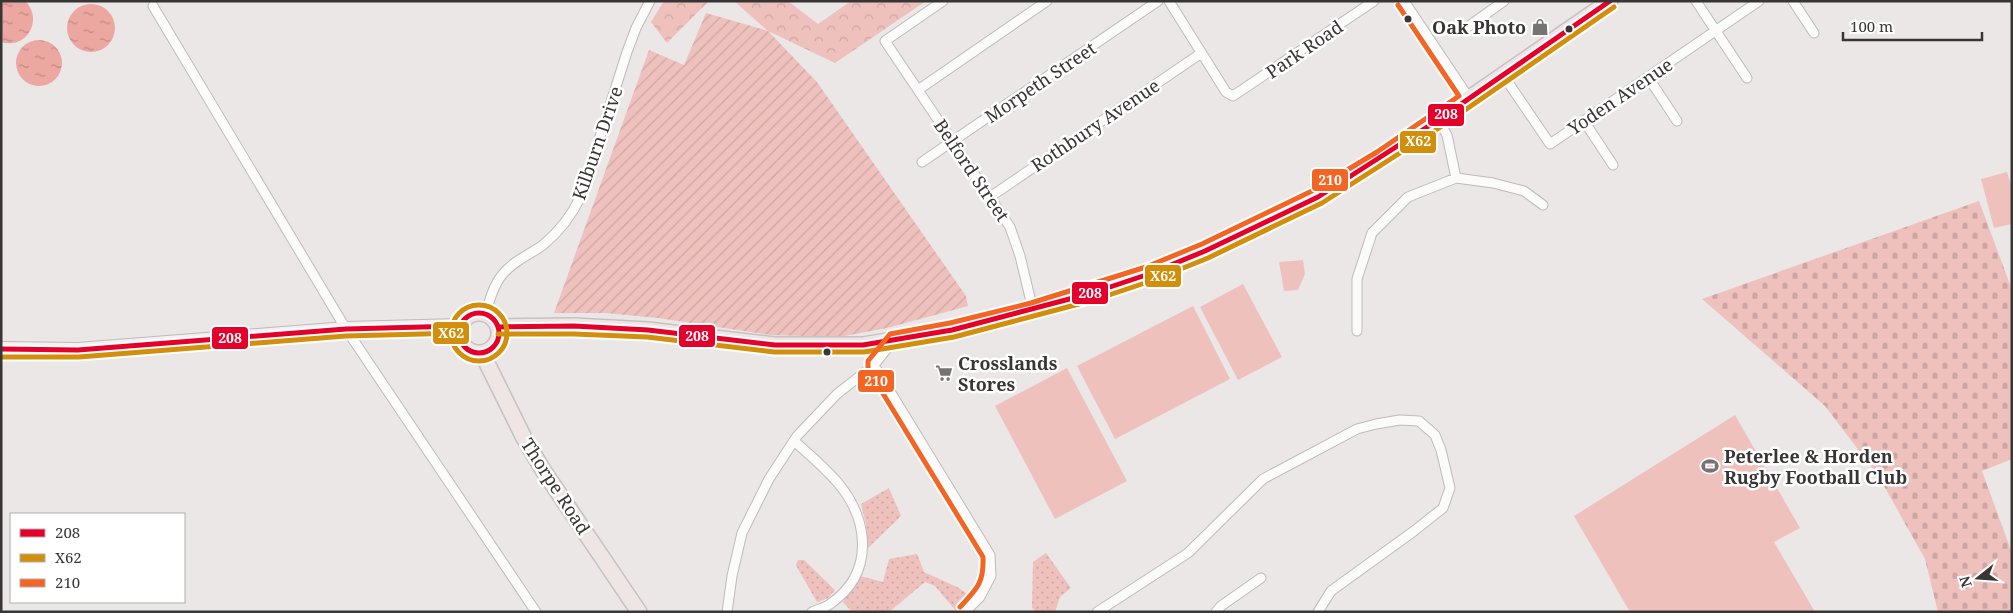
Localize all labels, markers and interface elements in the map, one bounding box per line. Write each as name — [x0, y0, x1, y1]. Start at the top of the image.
scale bar — [1843, 10, 1982, 42]
street label: Park Road — [1261, 14, 1347, 84]
unlabelled marker — [1403, 14, 1413, 24]
place label: Oak Photo — [1432, 15, 1526, 39]
text: 100 m — [1850, 16, 1893, 36]
shop icon: Oak Photo — [1530, 17, 1550, 37]
unlabelled marker — [1564, 24, 1574, 34]
street label: Morpeth Street — [980, 36, 1100, 128]
street label: Yoden Avenue — [1562, 52, 1677, 141]
street label: Rothbury Avenue — [1026, 73, 1164, 177]
street label: Kilburn Drive — [566, 83, 628, 203]
line badge: 208 — [1427, 103, 1465, 127]
text: 208 — [1434, 104, 1458, 123]
street label: Belford Street — [929, 114, 1015, 226]
line badge: X62 — [1399, 130, 1437, 154]
text: X62 — [1405, 131, 1431, 150]
line badge: 210 — [1311, 168, 1349, 192]
text: 210 — [1318, 170, 1342, 189]
line badge: X62 — [1144, 264, 1182, 288]
text: X62 — [1150, 266, 1176, 285]
line badge: 208 — [1071, 281, 1109, 305]
text: 208 — [1078, 283, 1102, 302]
line badge: X62 — [432, 321, 470, 345]
text: X62 — [438, 323, 464, 342]
line badge: 208 — [678, 324, 716, 348]
line badge: 208 — [211, 326, 249, 350]
text: 208 — [685, 326, 709, 345]
text: 208 — [218, 328, 242, 347]
unlabelled marker — [822, 347, 832, 357]
place label: Crosslands Stores — [958, 351, 1058, 396]
supermarket icon: Crosslands Stores — [934, 363, 954, 383]
line badge: 210 — [857, 369, 895, 393]
text: 210 — [864, 371, 888, 390]
street label: Thorpe Road — [516, 433, 596, 539]
place label: Peterlee & Horden Rugby Football Club — [1724, 444, 1907, 489]
sports icon: Peterlee & Horden Rugby Football Club — [1700, 456, 1720, 476]
legend — [10, 513, 185, 603]
text: 208 — [55, 522, 80, 542]
text: X62 — [55, 547, 82, 567]
north arrow — [1953, 553, 2003, 603]
text: 210 — [55, 572, 80, 592]
text: N — [1954, 574, 1976, 590]

